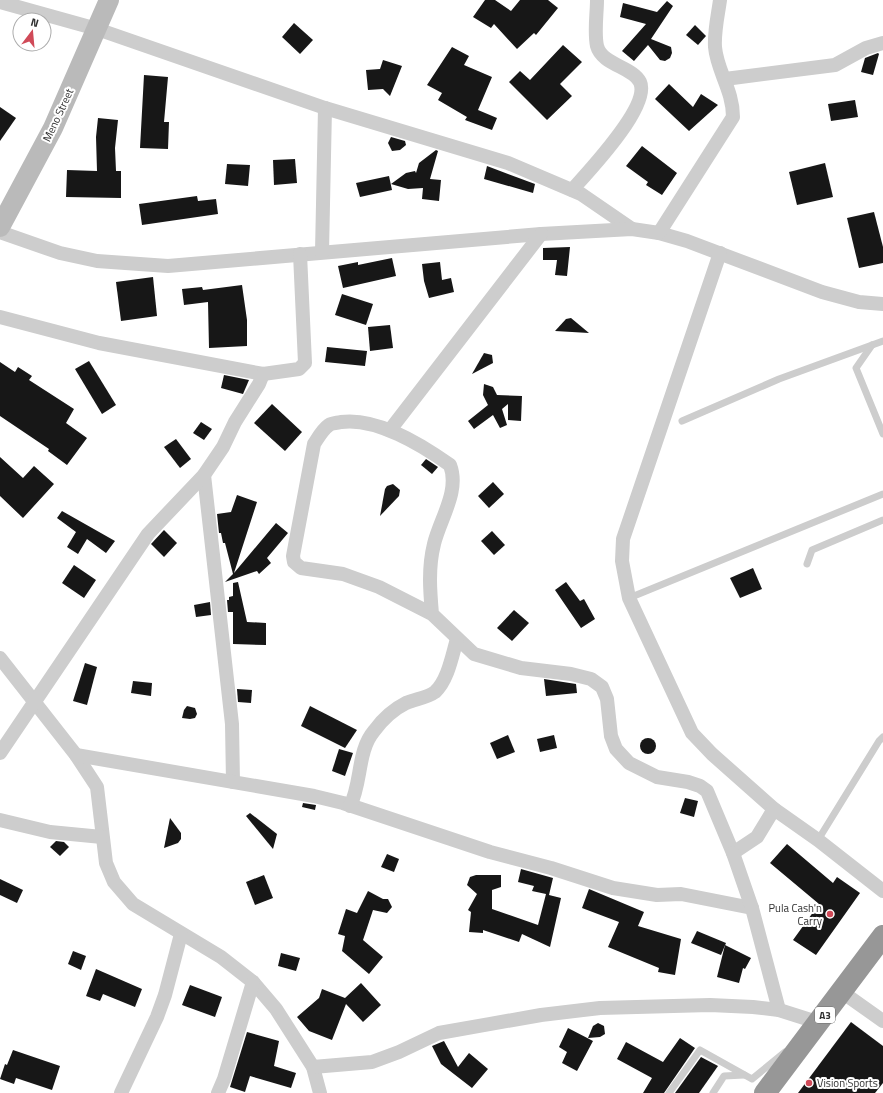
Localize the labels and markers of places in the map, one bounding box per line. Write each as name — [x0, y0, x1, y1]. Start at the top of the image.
place label: Pula Cash'n Carry — [769, 900, 823, 929]
marker: Pula Cash'n Carry — [825, 909, 835, 919]
place label: Vision Sports — [817, 1075, 878, 1091]
marker: Vision Sports — [804, 1078, 814, 1088]

